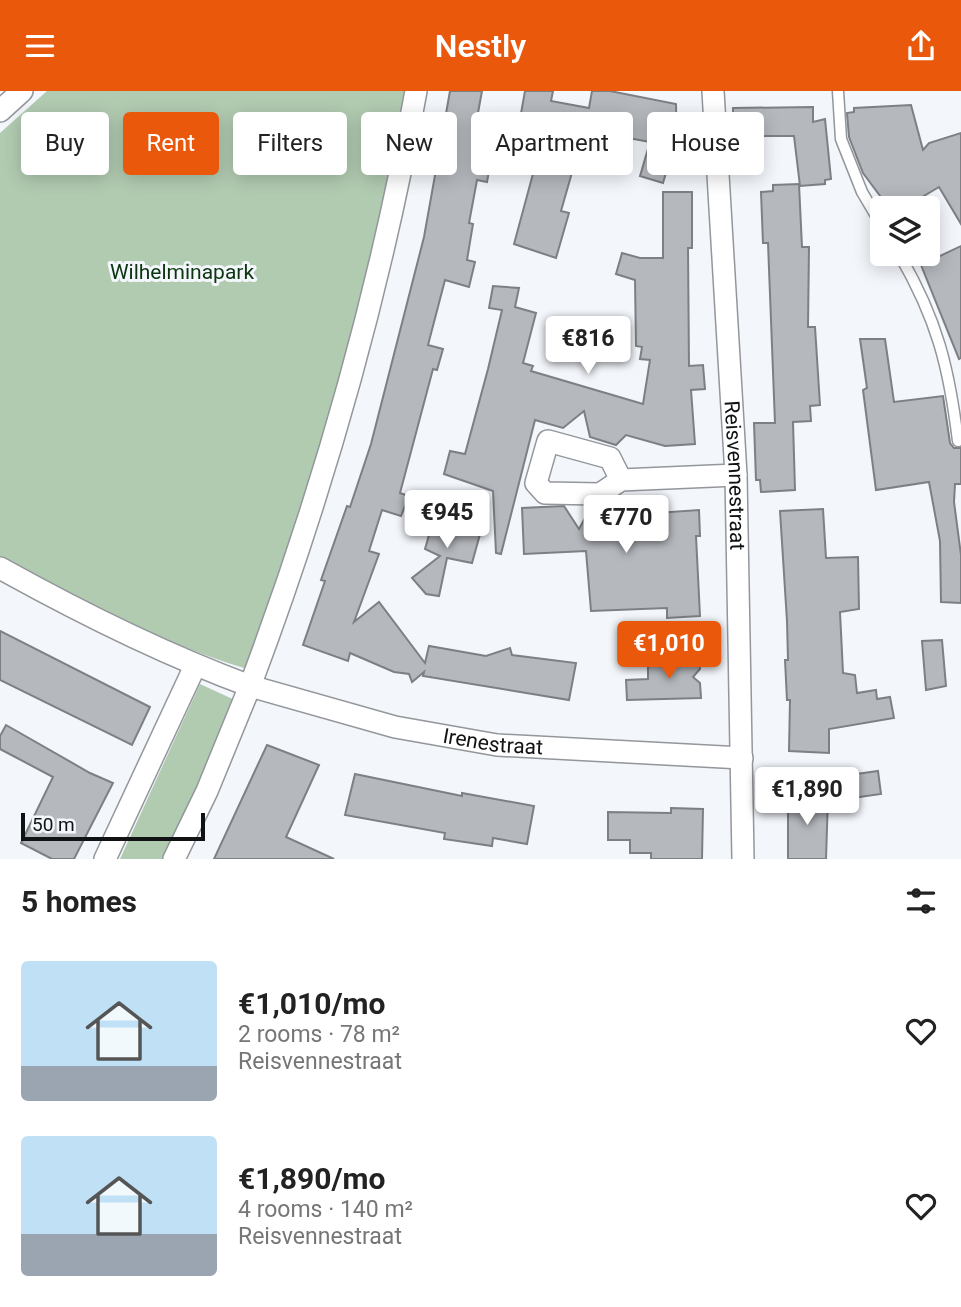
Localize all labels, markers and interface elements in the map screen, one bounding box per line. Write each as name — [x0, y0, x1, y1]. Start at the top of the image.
icon: menu — [21, 27, 59, 65]
text: Nestly — [435, 27, 526, 65]
icon: share — [902, 27, 940, 65]
chip: Buy — [21, 112, 109, 175]
chip: Rent — [123, 112, 219, 175]
chip: Filters — [233, 112, 347, 175]
chip: New — [361, 112, 457, 175]
chip: Apartment — [471, 112, 633, 175]
chip: House — [647, 112, 764, 175]
map controls — [870, 196, 940, 266]
button: layers — [870, 196, 940, 266]
park label: Wilhelminapark — [110, 260, 254, 284]
pin: €816 — [547, 317, 629, 376]
text: €816 — [562, 325, 614, 352]
street label: Reisvennestraat — [720, 400, 749, 551]
pin: €945 — [406, 491, 488, 550]
pin: €770 — [585, 496, 667, 555]
text: €945 — [421, 499, 473, 526]
text: €770 — [600, 504, 652, 531]
pin: €1,010 — [612, 621, 726, 681]
text: €1,010 — [633, 630, 705, 657]
street label: Irenestraat — [441, 724, 544, 759]
pin: €1,890 — [750, 767, 864, 827]
text: €1,890 — [771, 776, 843, 803]
scale bar — [21, 810, 205, 842]
text: 50 m — [32, 813, 75, 836]
icon: filters — [902, 882, 940, 920]
text: 5 homes — [21, 884, 137, 919]
text: €1,010/mo — [238, 986, 386, 1021]
icon: home — [77, 989, 161, 1073]
icon: heart — [902, 1012, 940, 1050]
text: 2 rooms · 78 m² — [238, 1021, 400, 1048]
text: Reisvennestraat — [238, 1048, 402, 1075]
text: €1,890/mo — [238, 1161, 386, 1196]
icon: home — [77, 1164, 161, 1248]
icon: heart — [902, 1187, 940, 1225]
text: 4 rooms · 140 m² — [238, 1196, 413, 1223]
text: Reisvennestraat — [238, 1223, 402, 1250]

